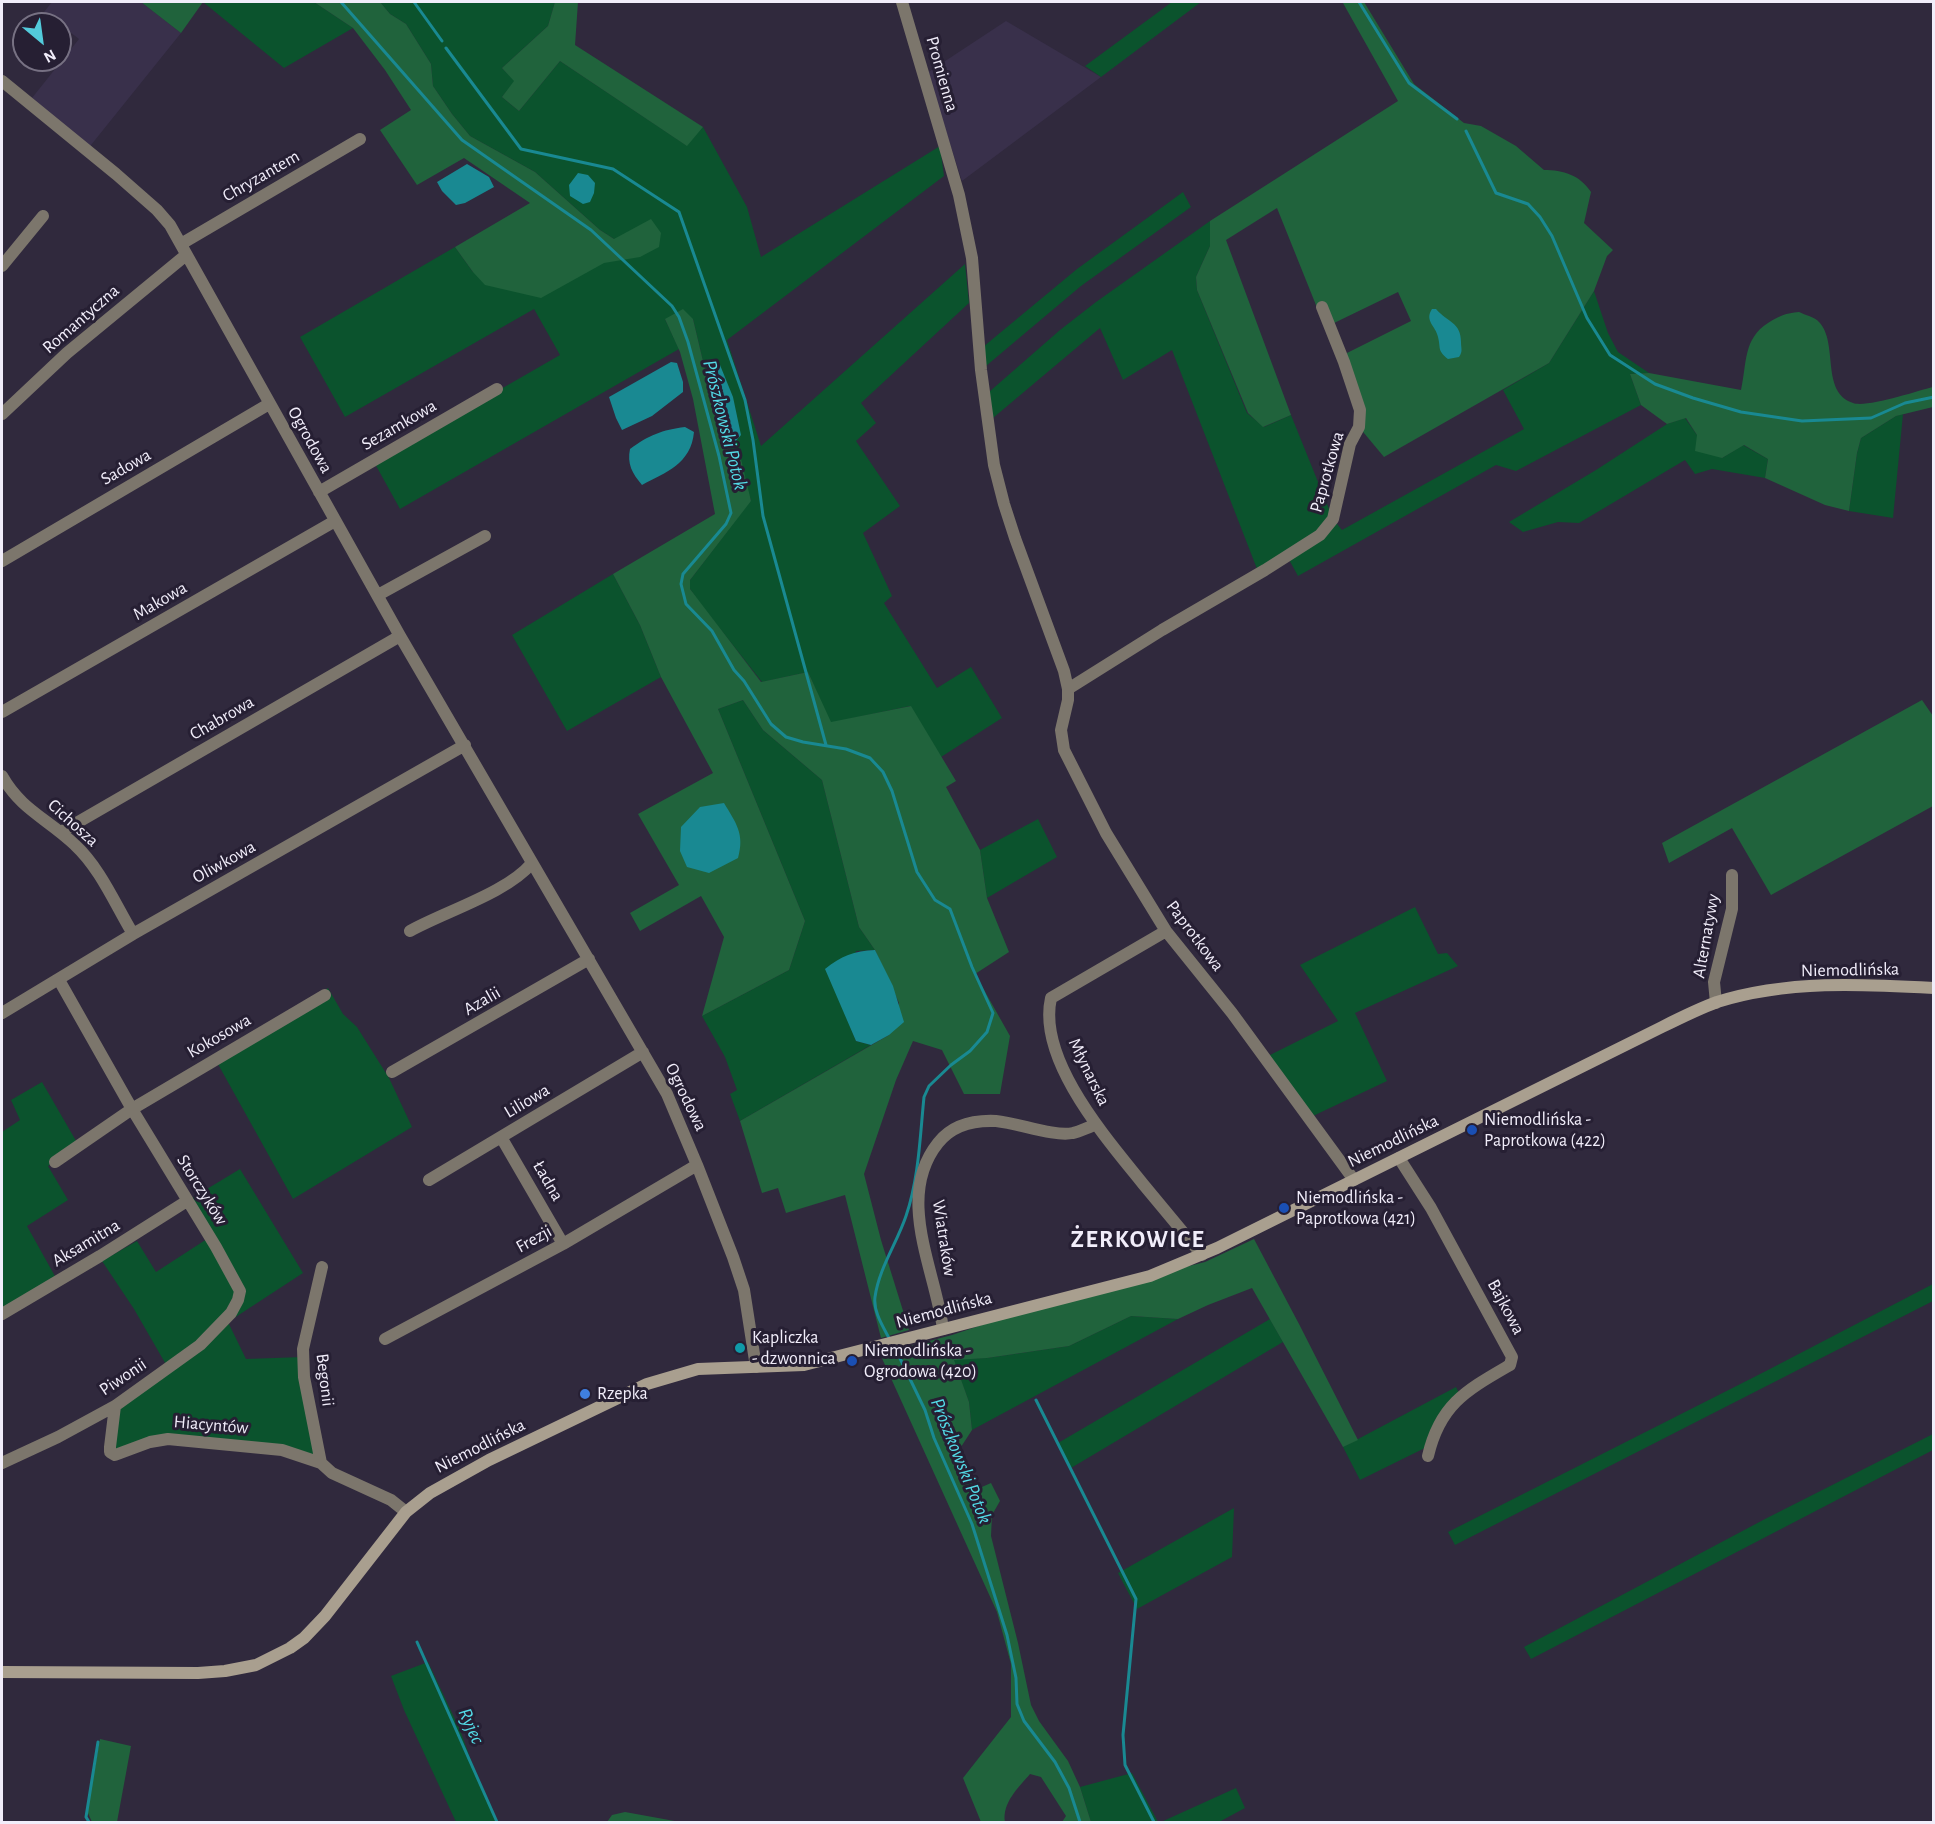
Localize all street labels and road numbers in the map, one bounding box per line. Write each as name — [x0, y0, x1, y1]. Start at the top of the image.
street label: Promienna — [921, 34, 963, 114]
street label: Chryzantem — [219, 145, 303, 207]
street label: Romantyczna — [38, 280, 124, 358]
street label: Sezamkowa — [358, 395, 440, 455]
street label: Ogrodowa — [283, 403, 337, 477]
street label: Paprotkowa — [1305, 429, 1349, 515]
street label: Sadowa — [97, 444, 155, 490]
street label: Makowa — [129, 577, 191, 625]
street label: Chabrowa — [186, 691, 258, 745]
street label: Cichosza — [43, 794, 103, 852]
street label: Oliwkowa — [189, 836, 259, 888]
street label: Alternatywy — [1688, 892, 1724, 980]
street label: Paprotkowa — [1161, 896, 1229, 976]
street label: Niemodlińska — [1801, 958, 1899, 982]
street label: Azalii — [460, 982, 504, 1020]
street label: Kokosowa — [183, 1009, 255, 1063]
street label: Młynarska — [1063, 1035, 1115, 1109]
street label: Ogrodowa — [660, 1060, 712, 1134]
street label: Liliowa — [500, 1079, 554, 1123]
street label: Niemodlińska — [1344, 1110, 1442, 1172]
street label: Storczyków — [172, 1151, 232, 1229]
street label: Ładna — [528, 1157, 568, 1205]
street label: Wiatraków — [927, 1198, 961, 1278]
street label: Aksamitna — [48, 1214, 124, 1272]
street label: Frezji — [512, 1220, 556, 1258]
street label: Bajkowa — [1483, 1276, 1529, 1338]
street label: Niemodlińska — [894, 1287, 994, 1333]
street label: Begonii — [311, 1352, 339, 1408]
street label: Piwonii — [95, 1353, 151, 1401]
street label: Hiacyntów — [173, 1411, 249, 1439]
street label: Niemodlińska — [431, 1414, 529, 1478]

